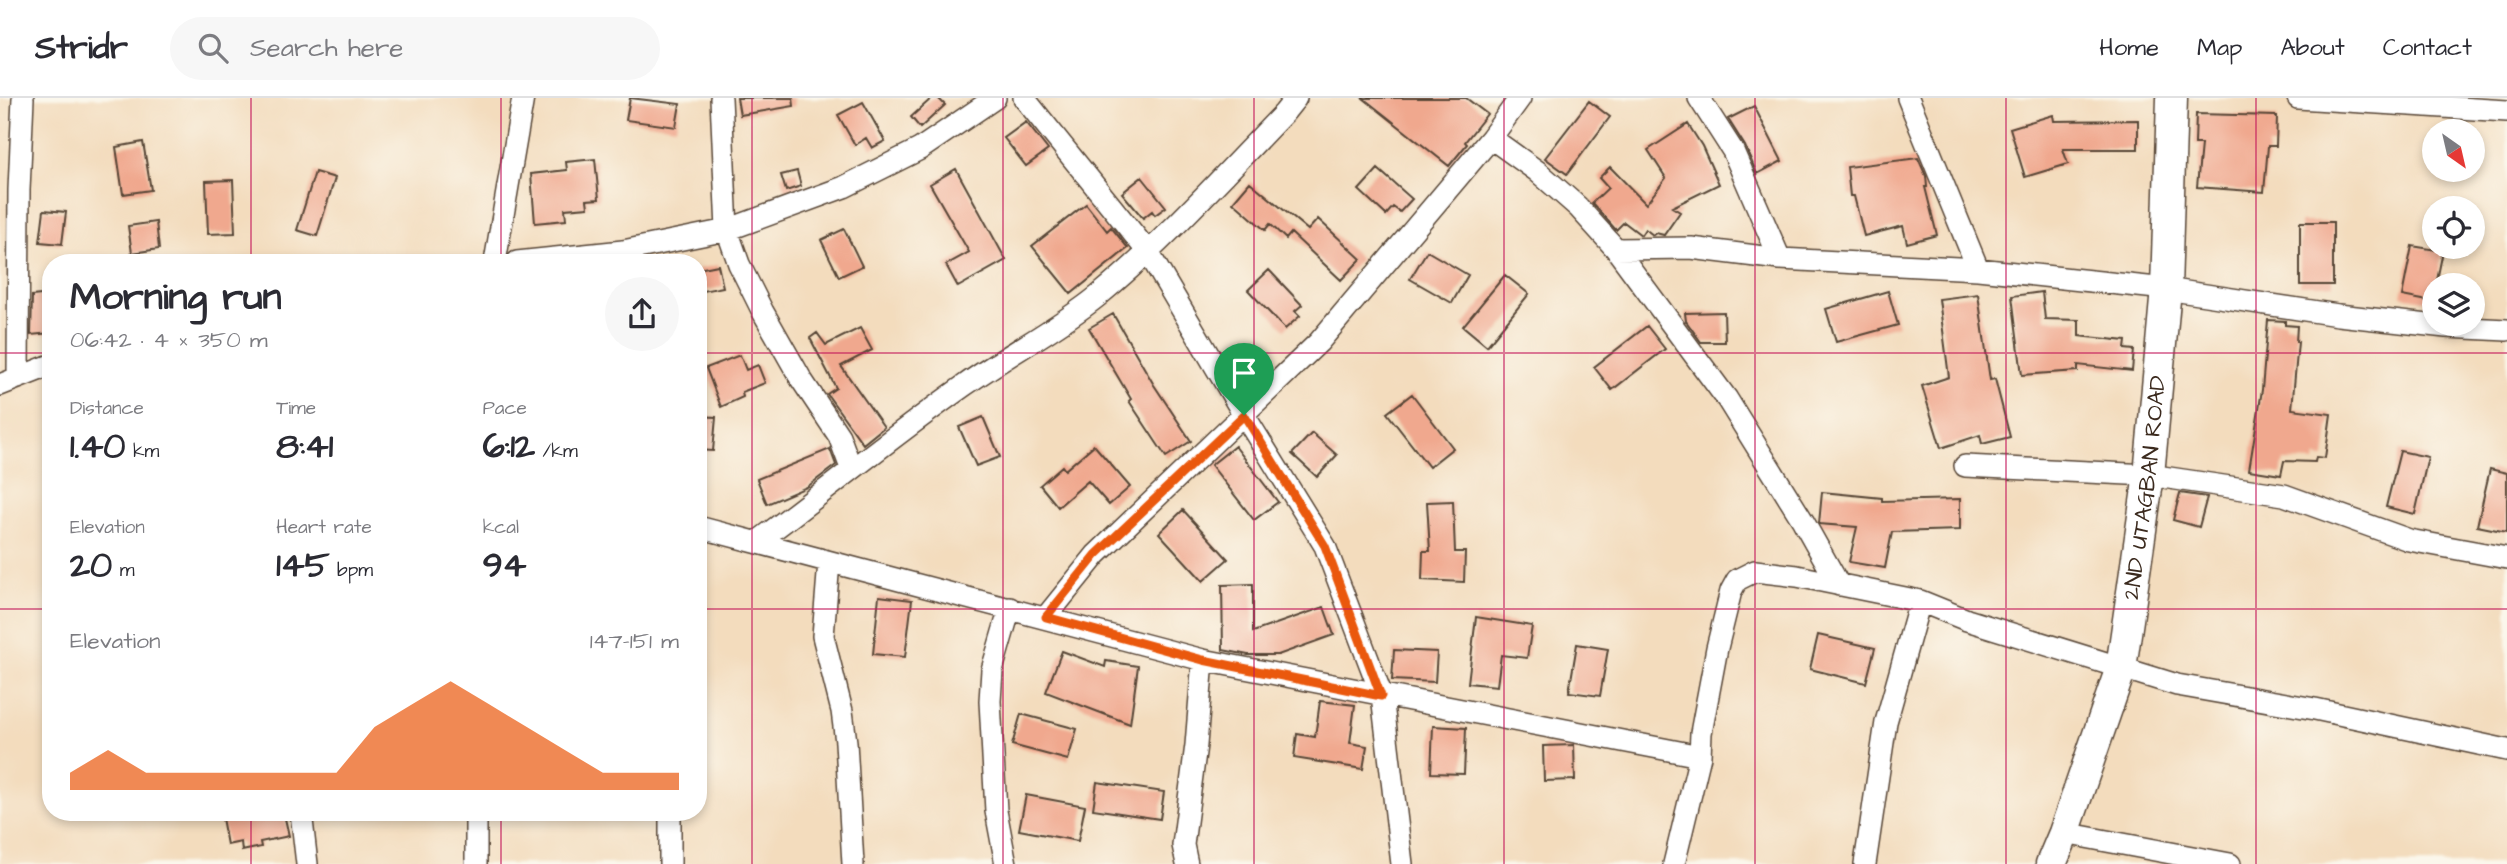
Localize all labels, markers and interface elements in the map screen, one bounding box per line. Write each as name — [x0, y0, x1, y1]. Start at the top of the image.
search box — [170, 17, 660, 80]
text: Stridr — [35, 25, 128, 71]
icon: search — [194, 29, 232, 67]
text: Search here — [250, 30, 403, 66]
text: Home — [2099, 31, 2159, 65]
text: Map — [2197, 31, 2242, 65]
text: About — [2280, 31, 2345, 65]
text: Contact — [2383, 31, 2472, 65]
north arrow — [2422, 119, 2485, 182]
map controls — [2422, 119, 2485, 336]
button: locate — [2422, 196, 2485, 259]
text: Morning run — [70, 272, 282, 324]
button: layers — [2422, 273, 2485, 336]
button: share — [605, 277, 679, 351]
text: 06:42 · 4 × 350 m — [70, 324, 268, 356]
pin — [1214, 343, 1274, 415]
icon: arrive — [1225, 354, 1263, 392]
street label: 2ND UTAGBAN ROAD — [2115, 374, 2174, 602]
text: Distance — [70, 395, 144, 422]
text: Time — [276, 395, 316, 422]
text: Pace — [483, 395, 527, 422]
text: 1.40 — [70, 422, 125, 471]
text: 8:41 — [276, 422, 333, 471]
text: 6:12 — [483, 422, 535, 471]
text: km — [125, 438, 159, 465]
text: /km — [535, 438, 578, 465]
text: Elevation — [70, 514, 145, 541]
text: Heart rate — [276, 514, 372, 541]
text: kcal — [483, 514, 519, 541]
text: 20 — [70, 541, 112, 590]
text: 145 — [276, 541, 329, 590]
text: 94 — [483, 541, 526, 590]
text: m — [112, 557, 135, 584]
text: bpm — [329, 557, 373, 584]
text: Elevation — [70, 625, 161, 657]
text: 147–151 m — [590, 625, 679, 657]

